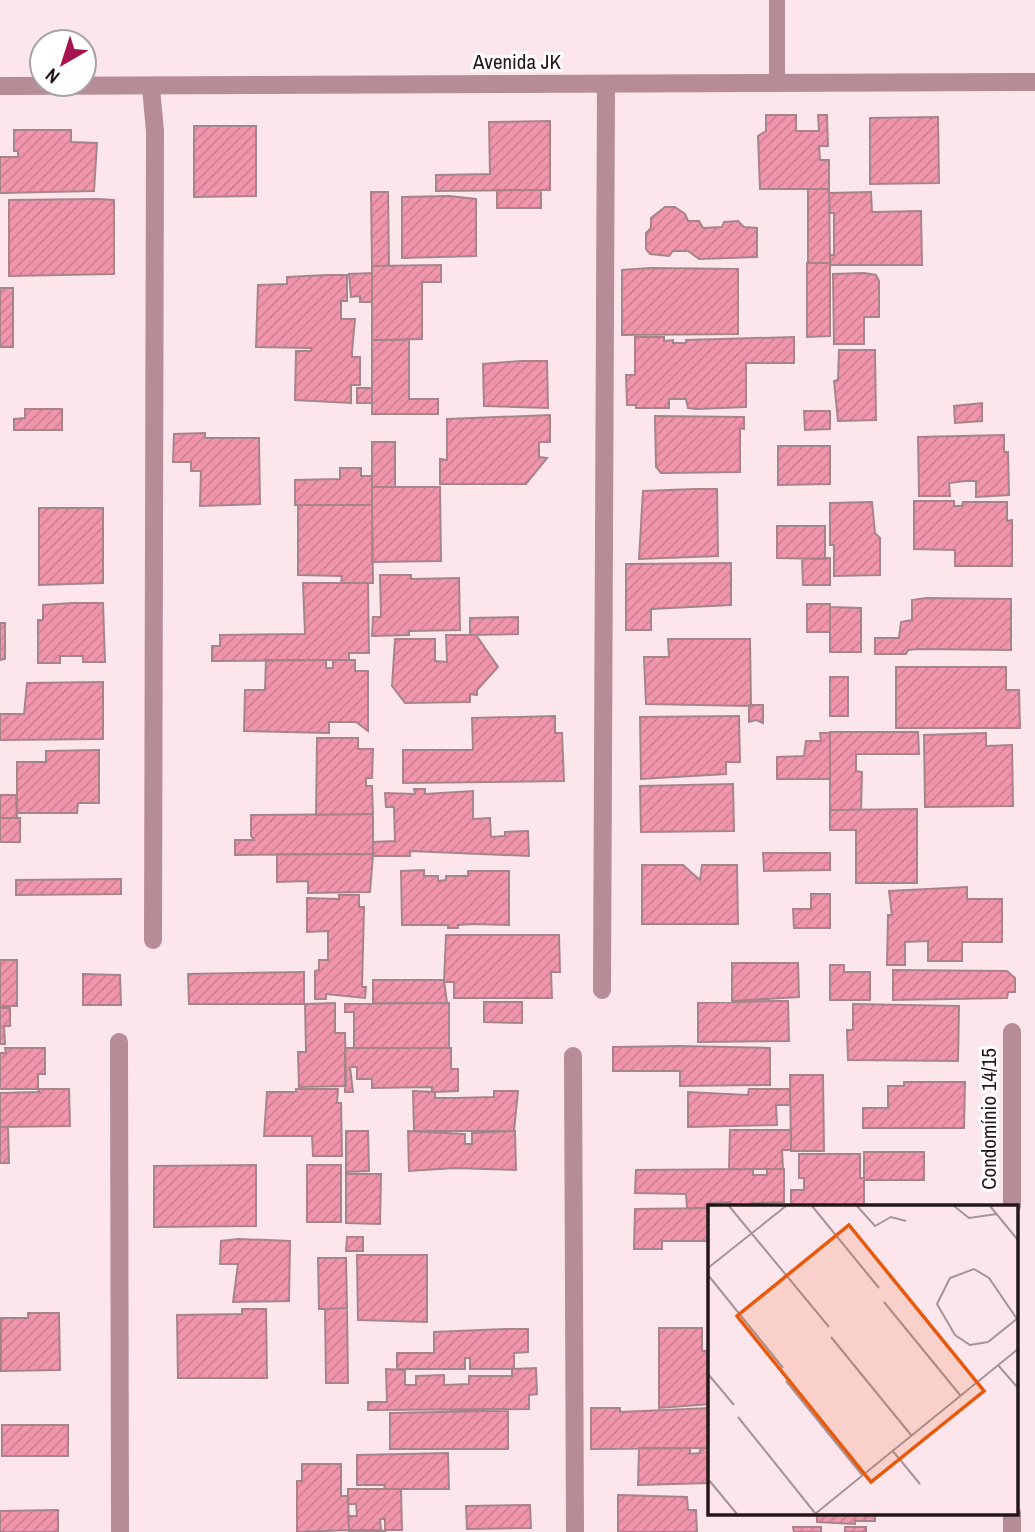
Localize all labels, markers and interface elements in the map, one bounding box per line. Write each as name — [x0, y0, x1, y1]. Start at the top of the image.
north arrow — [28, 28, 98, 98]
street label: Avenida JK — [472, 47, 561, 76]
text: N — [40, 63, 65, 90]
street label: Condomínio 14/15 — [974, 1048, 1003, 1190]
inset map — [708, 1205, 1018, 1514]

